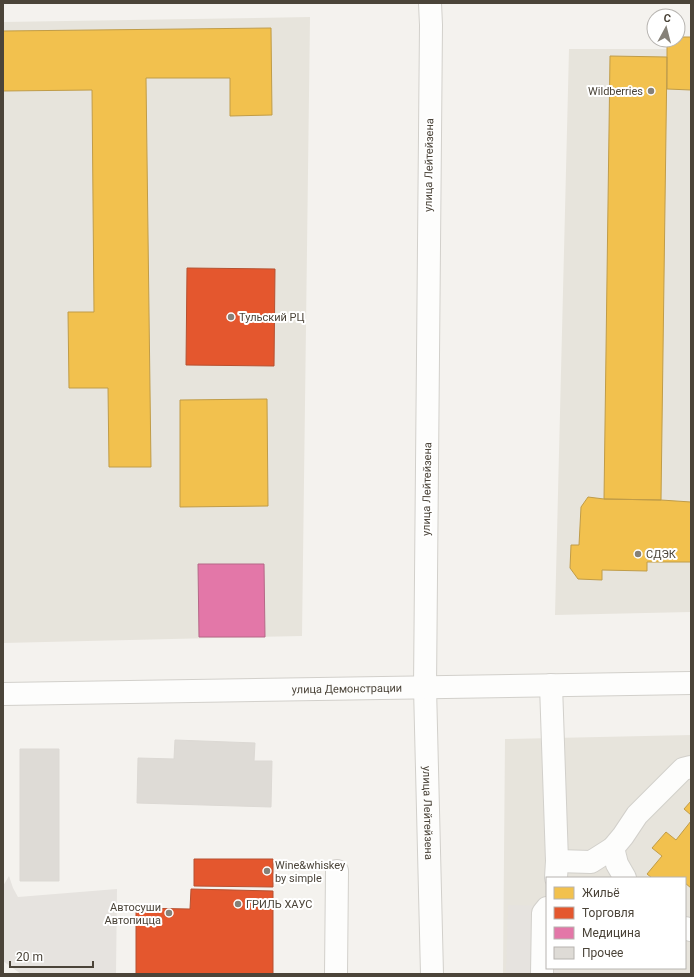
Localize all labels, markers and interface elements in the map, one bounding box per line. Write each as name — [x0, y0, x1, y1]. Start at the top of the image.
north arrow — [646, 8, 686, 48]
text: С — [663, 12, 672, 25]
place label: Wildberries — [588, 85, 643, 98]
marker: Wildberries — [646, 86, 656, 96]
street label: улица Лейтейзена — [422, 118, 436, 212]
place label: Тульский РЦ — [239, 311, 305, 324]
marker: Тульский РЦ — [226, 312, 236, 322]
street label: улица Лейтейзена — [420, 442, 434, 536]
place label: СДЭК — [646, 548, 677, 561]
marker: СДЭК — [633, 549, 643, 559]
street label: улица Демонстрации — [292, 681, 402, 696]
street label: улица Лейтейзена — [420, 766, 436, 860]
place label: Wine&whiskey by simple — [275, 859, 346, 885]
marker: Wine&whiskey by simple — [262, 866, 272, 876]
legend — [546, 877, 686, 969]
text: Жильё — [582, 886, 620, 900]
place label: ГРИЛЬ ХАУС — [246, 898, 312, 911]
marker: ГРИЛЬ ХАУС — [233, 899, 243, 909]
place label: Автосуши Автопицца — [105, 901, 161, 927]
text: Торговля — [582, 906, 634, 920]
marker: Автосуши Автопицца — [164, 908, 174, 918]
text: Медицина — [582, 926, 641, 940]
scale bar — [10, 943, 93, 969]
text: Прочее — [582, 946, 623, 960]
text: 20 m — [16, 950, 43, 964]

